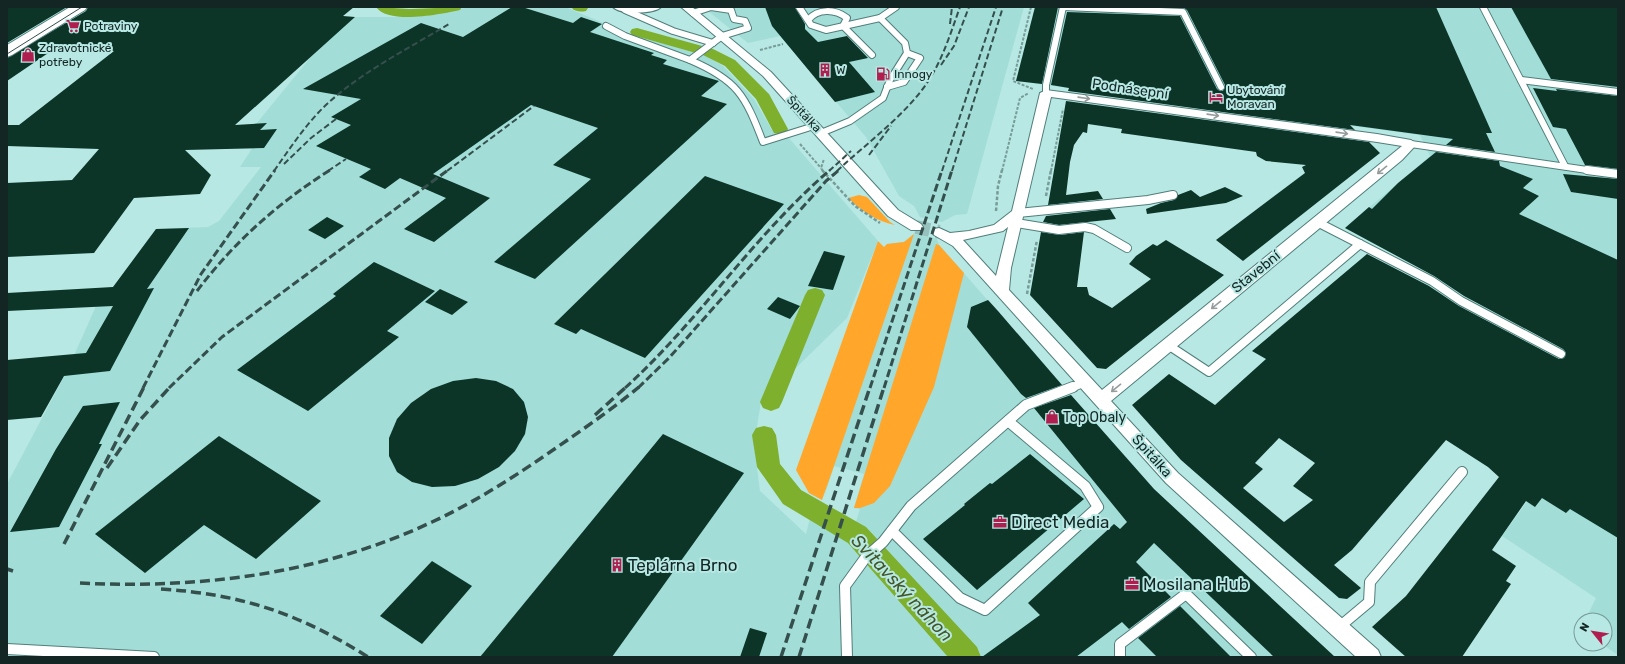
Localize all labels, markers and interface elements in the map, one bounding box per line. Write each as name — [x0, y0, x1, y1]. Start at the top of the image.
supermarket icon: Potraviny — [65, 18, 81, 34]
place label: Potraviny — [84, 19, 138, 33]
place label: Zdravotnické potřeby — [39, 41, 112, 69]
shop icon: Zdravotnické potřeby — [20, 47, 36, 63]
building icon: W — [817, 62, 833, 78]
place label: W — [836, 63, 846, 77]
fuel station icon: Innogy — [875, 66, 891, 82]
place label: Innogy — [894, 67, 933, 81]
street label: Podnásepní — [1091, 75, 1170, 103]
place label: Ubytování Moravan — [1227, 83, 1285, 111]
hotel icon: Ubytování Moravan — [1208, 89, 1224, 105]
street label: Špitálka — [784, 93, 824, 135]
one-way arrow — [1077, 94, 1090, 102]
one-way arrow — [1206, 111, 1219, 119]
one-way arrow — [1335, 129, 1348, 137]
one-way arrow — [1377, 165, 1388, 174]
street label: Stavební — [1228, 247, 1284, 297]
one-way arrow — [1211, 301, 1222, 309]
one-way arrow — [1110, 383, 1121, 392]
shop icon: Top Obaly — [1044, 409, 1060, 425]
place label: Top Obaly — [1063, 409, 1127, 426]
street label: Špitálka — [1128, 430, 1176, 481]
place label: Direct Media — [1011, 512, 1109, 532]
office icon: Direct Media — [992, 514, 1008, 530]
water label: Svitavský náhon — [847, 530, 957, 646]
place label: Teplárna Brno — [628, 555, 738, 575]
building icon: Teplárna Brno — [609, 557, 625, 573]
place label: Mosilana Hub — [1143, 574, 1249, 594]
office icon: Mosilana Hub — [1124, 576, 1140, 592]
north arrow — [1573, 612, 1613, 652]
text: N — [1577, 621, 1592, 634]

